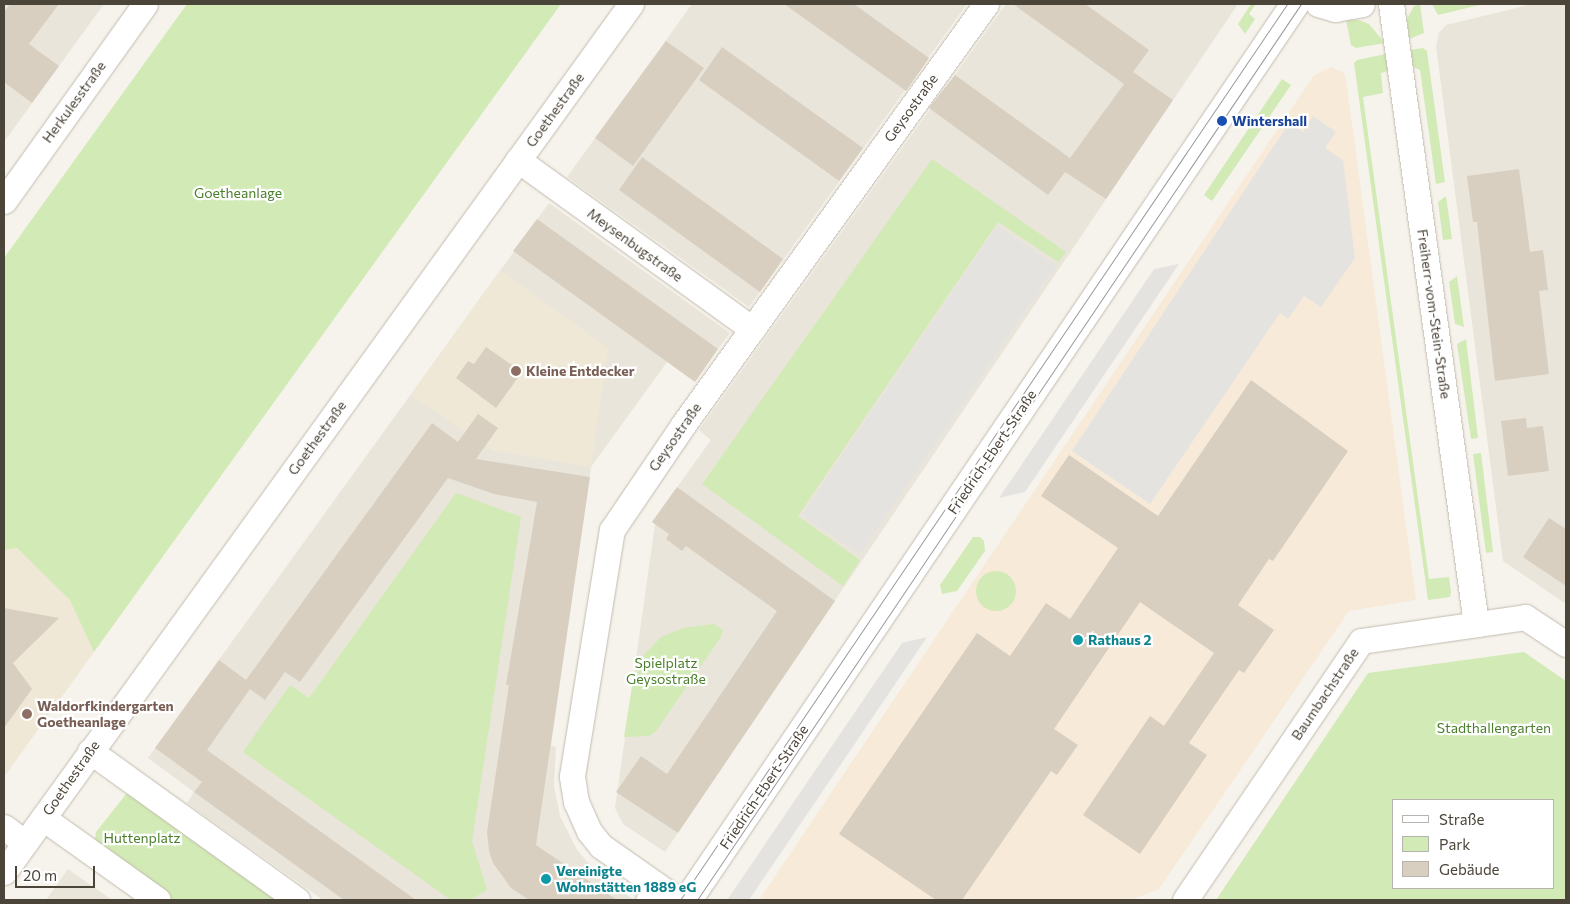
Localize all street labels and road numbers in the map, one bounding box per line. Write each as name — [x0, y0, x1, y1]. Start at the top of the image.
street label: Herkulesstraße — [39, 58, 109, 146]
street label: Goethestraße — [522, 70, 588, 150]
street label: Geysostraße — [881, 71, 941, 145]
street label: Meysenbugstraße — [584, 205, 686, 285]
street label: Freiherr-vom-Stein-Straße — [1414, 228, 1454, 400]
street label: Friedrich-Ebert-Straße — [944, 387, 1040, 517]
street label: Goethestraße — [284, 398, 350, 478]
street label: Geysostraße — [645, 399, 705, 475]
street label: Baumbachstraße — [1288, 645, 1362, 743]
street label: Friedrich-Ebert-Straße — [716, 722, 812, 852]
street label: Goethestraße — [39, 737, 103, 819]

